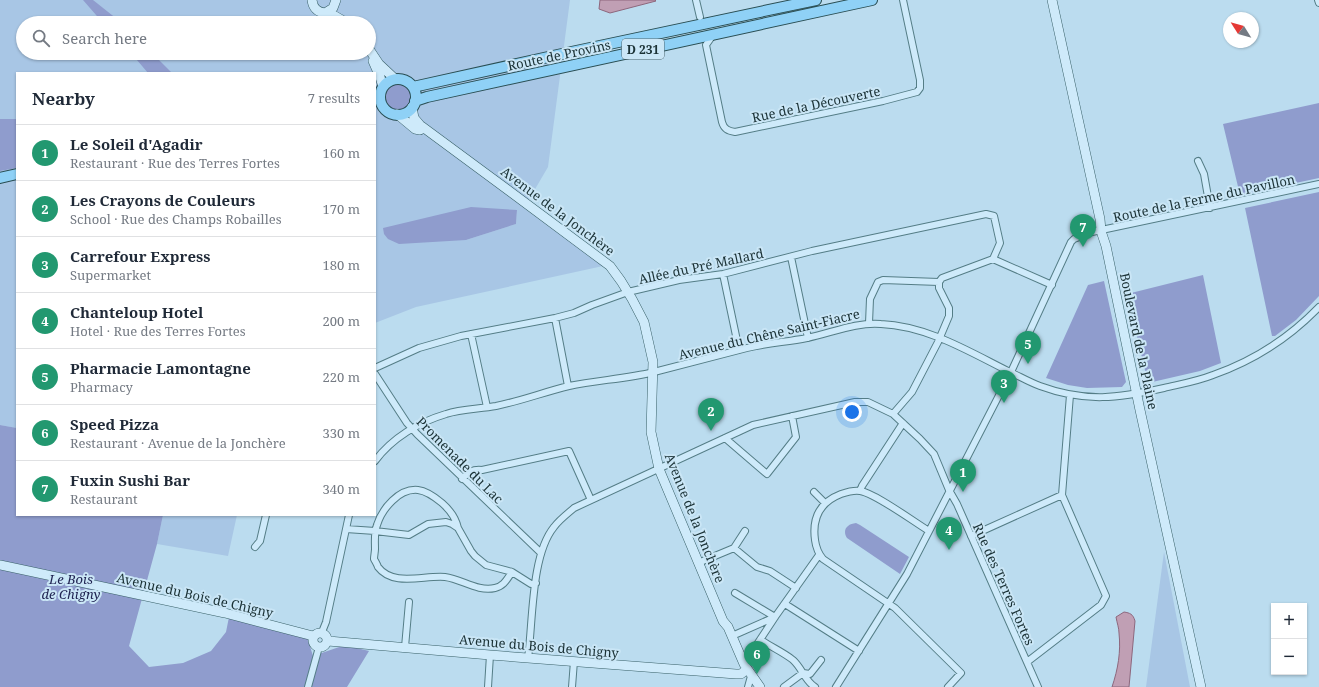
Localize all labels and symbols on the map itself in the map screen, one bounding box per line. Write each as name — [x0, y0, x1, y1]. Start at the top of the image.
north arrow — [1223, 12, 1259, 48]
street label: Route de Provins — [506, 35, 612, 75]
road number: D 231 — [622, 39, 664, 59]
street label: Rue de la Découverte — [750, 82, 882, 126]
street label: Avenue de la Jonchère — [497, 162, 619, 260]
street label: Route de la Ferme du Pavillon — [1111, 170, 1297, 226]
pin: 7 — [1070, 214, 1096, 247]
street label: Allée du Pré Mallard — [637, 244, 765, 288]
street label: Boulevard de la Plaine — [1116, 271, 1162, 411]
street label: Avenue du Chêne Saint-Fiacre — [677, 304, 861, 364]
pin: 5 — [1015, 331, 1041, 364]
pin: 3 — [991, 370, 1017, 403]
pin: 2 — [698, 398, 724, 431]
your location — [842, 402, 862, 422]
street label: Promenade du Lac — [413, 413, 507, 507]
street label: Avenue de la Jonchère — [661, 451, 729, 585]
pin: 1 — [950, 459, 976, 492]
pin: 4 — [936, 517, 962, 550]
street label: Rue des Terres Fortes — [969, 520, 1039, 648]
street label: Avenue du Bois de Chigny — [115, 568, 276, 622]
park label: Le Bois de Chigny — [42, 570, 101, 603]
street label: Avenue du Bois de Chigny — [458, 630, 620, 662]
pin: 6 — [744, 641, 770, 674]

